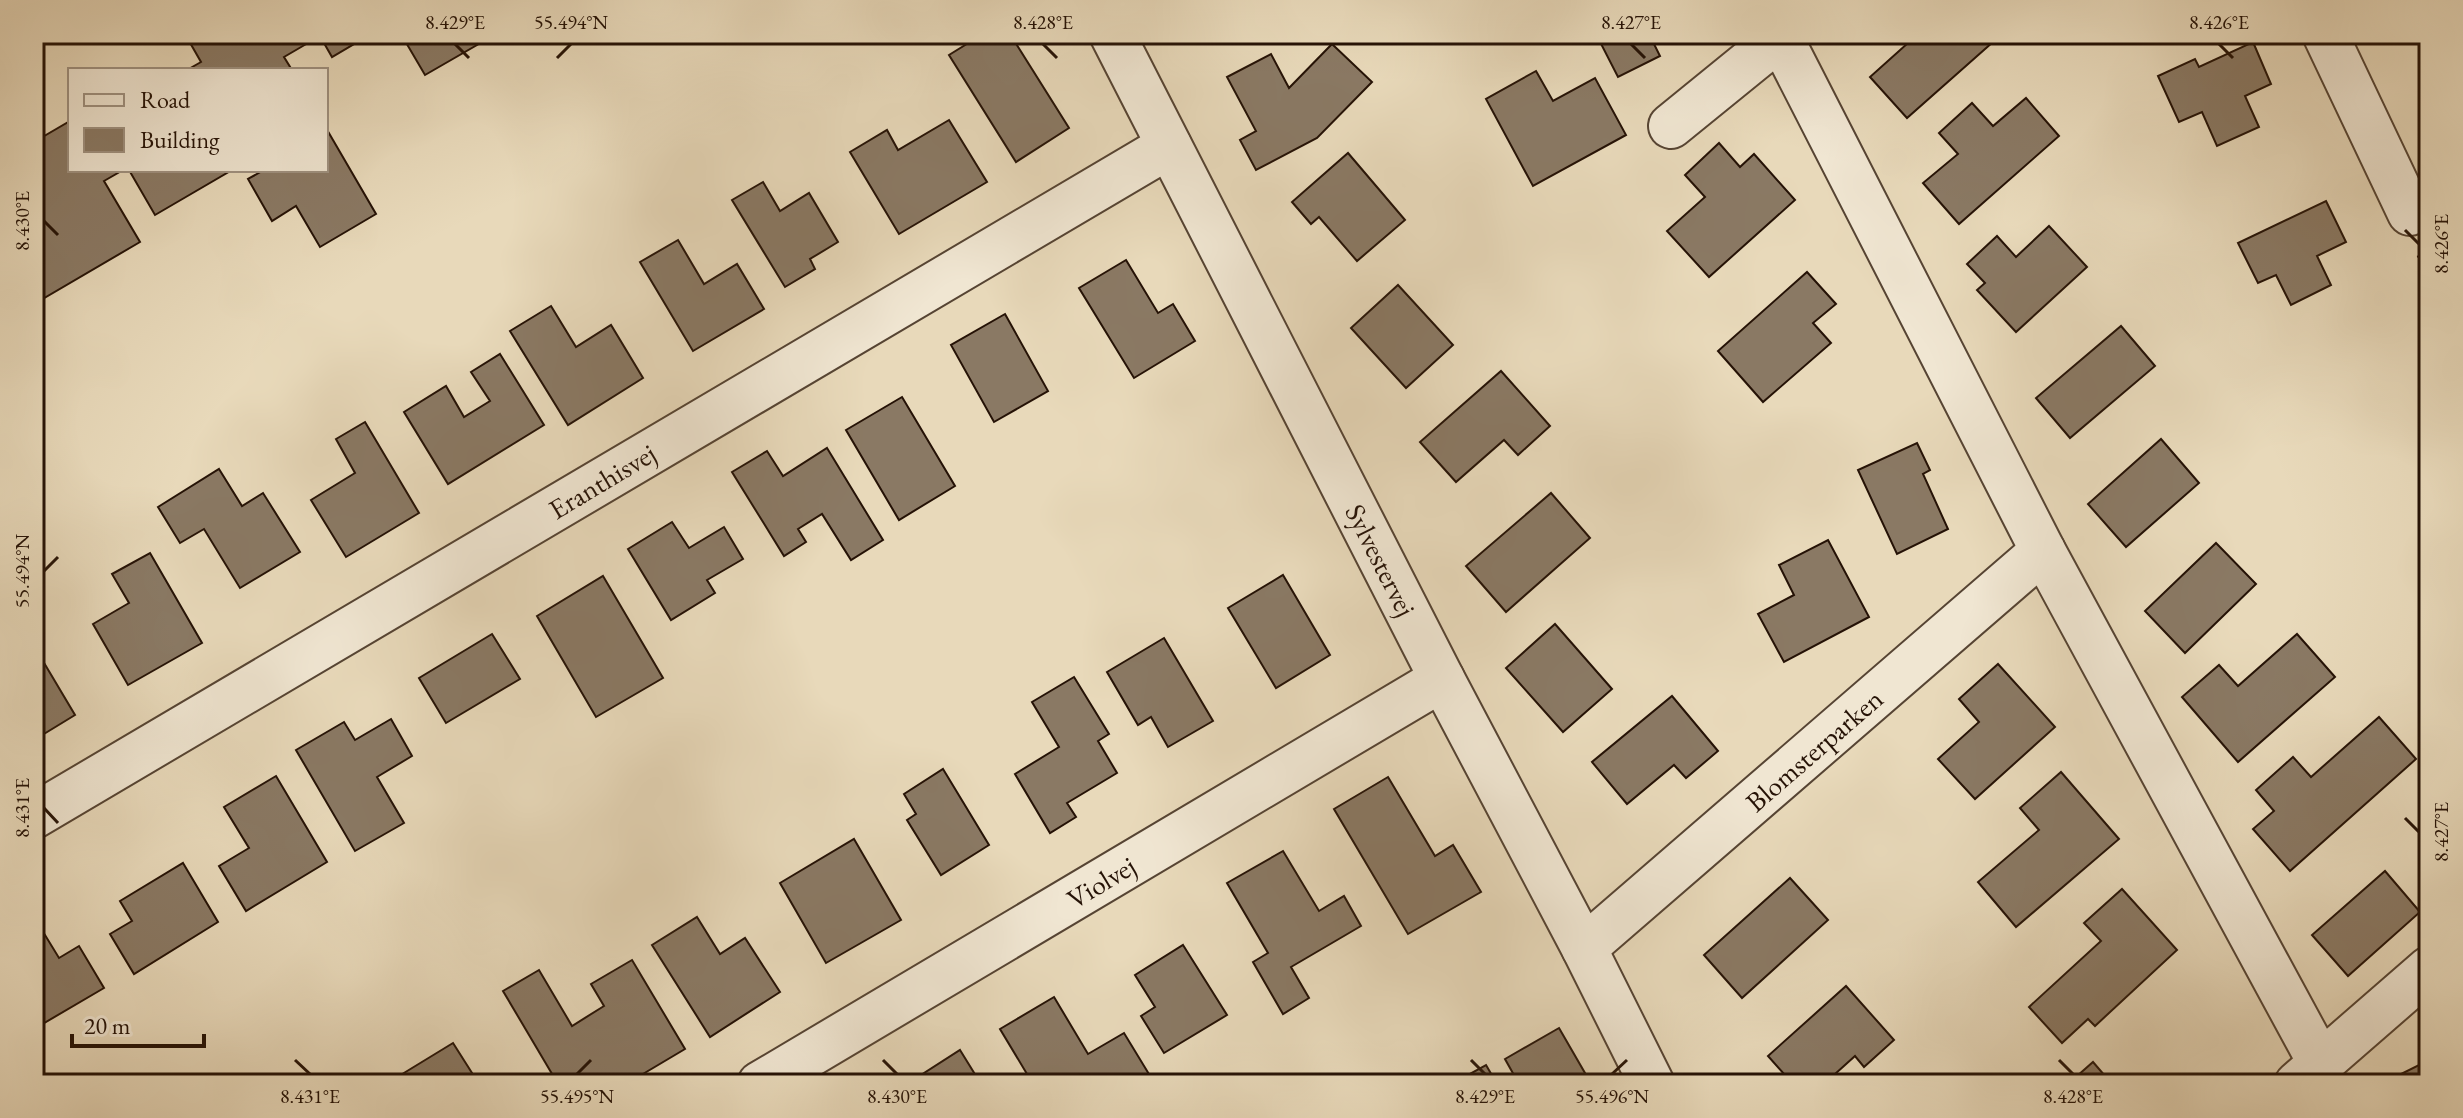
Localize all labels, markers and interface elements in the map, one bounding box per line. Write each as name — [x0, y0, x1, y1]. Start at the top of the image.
text: 8.429°E — [425, 9, 485, 35]
text: 55.494°N — [534, 9, 608, 35]
text: 8.428°E — [1013, 9, 1073, 35]
text: 8.427°E — [1601, 9, 1661, 35]
text: 8.426°E — [2189, 9, 2249, 35]
legend — [68, 68, 328, 172]
text: Road — [140, 84, 191, 115]
text: Building — [140, 124, 220, 155]
text: 8.430°E — [9, 191, 35, 251]
text: 8.426°E — [2428, 214, 2454, 274]
street label: Eranthisvej — [542, 435, 662, 527]
street label: Sylvestervej — [1337, 498, 1425, 622]
text: 55.494°N — [9, 534, 35, 608]
street label: Blomsterparken — [1738, 680, 1890, 819]
text: 8.431°E — [9, 778, 35, 838]
text: 8.427°E — [2428, 802, 2454, 862]
street label: Violvej — [1060, 847, 1142, 917]
scale bar — [72, 998, 204, 1048]
text: 20 m — [84, 1010, 131, 1041]
text: 8.431°E — [280, 1083, 340, 1109]
text: 55.495°N — [540, 1083, 614, 1109]
text: 8.430°E — [867, 1083, 927, 1109]
text: 8.429°E — [1455, 1083, 1515, 1109]
text: 55.496°N — [1575, 1083, 1649, 1109]
text: 8.428°E — [2043, 1083, 2103, 1109]

